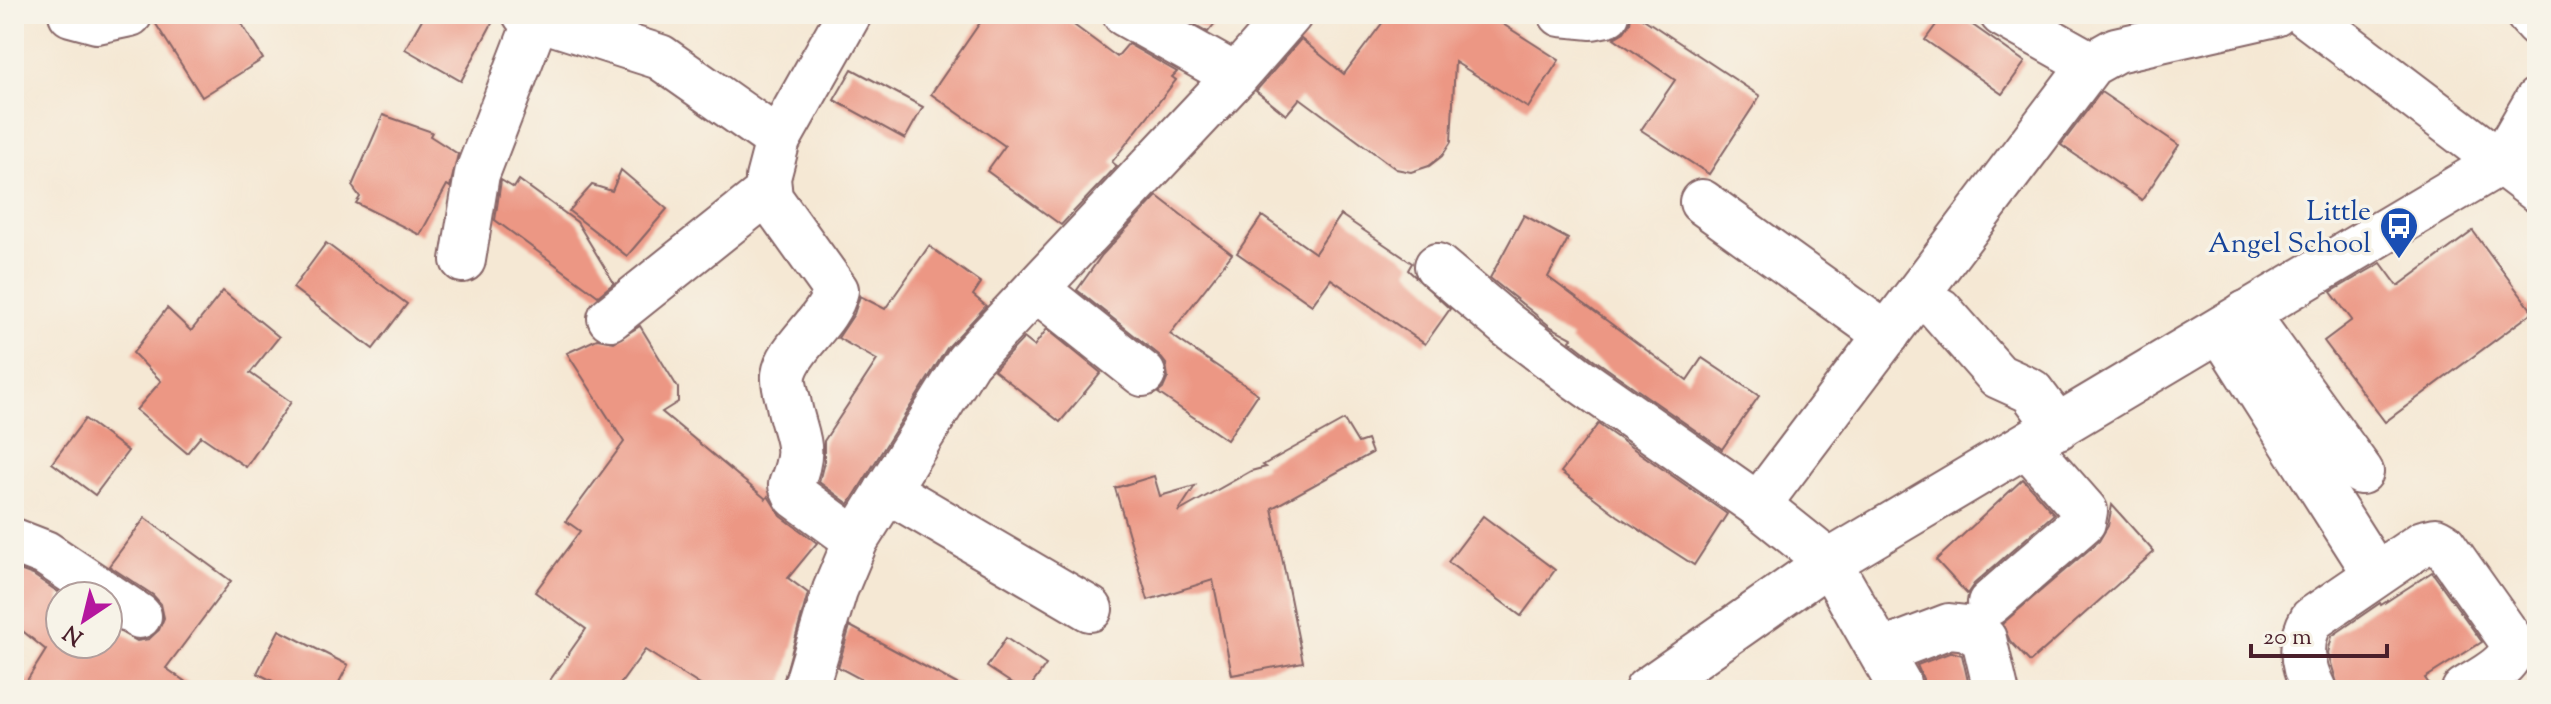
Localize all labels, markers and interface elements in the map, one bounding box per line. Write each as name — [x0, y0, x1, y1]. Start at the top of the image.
place label: Little Angel School — [2208, 193, 2371, 265]
bus stop icon: Little Angel School — [2378, 205, 2420, 260]
north arrow — [44, 580, 124, 660]
scale bar — [2251, 608, 2387, 658]
text: N — [58, 616, 91, 652]
text: 20 m — [2263, 621, 2312, 655]

